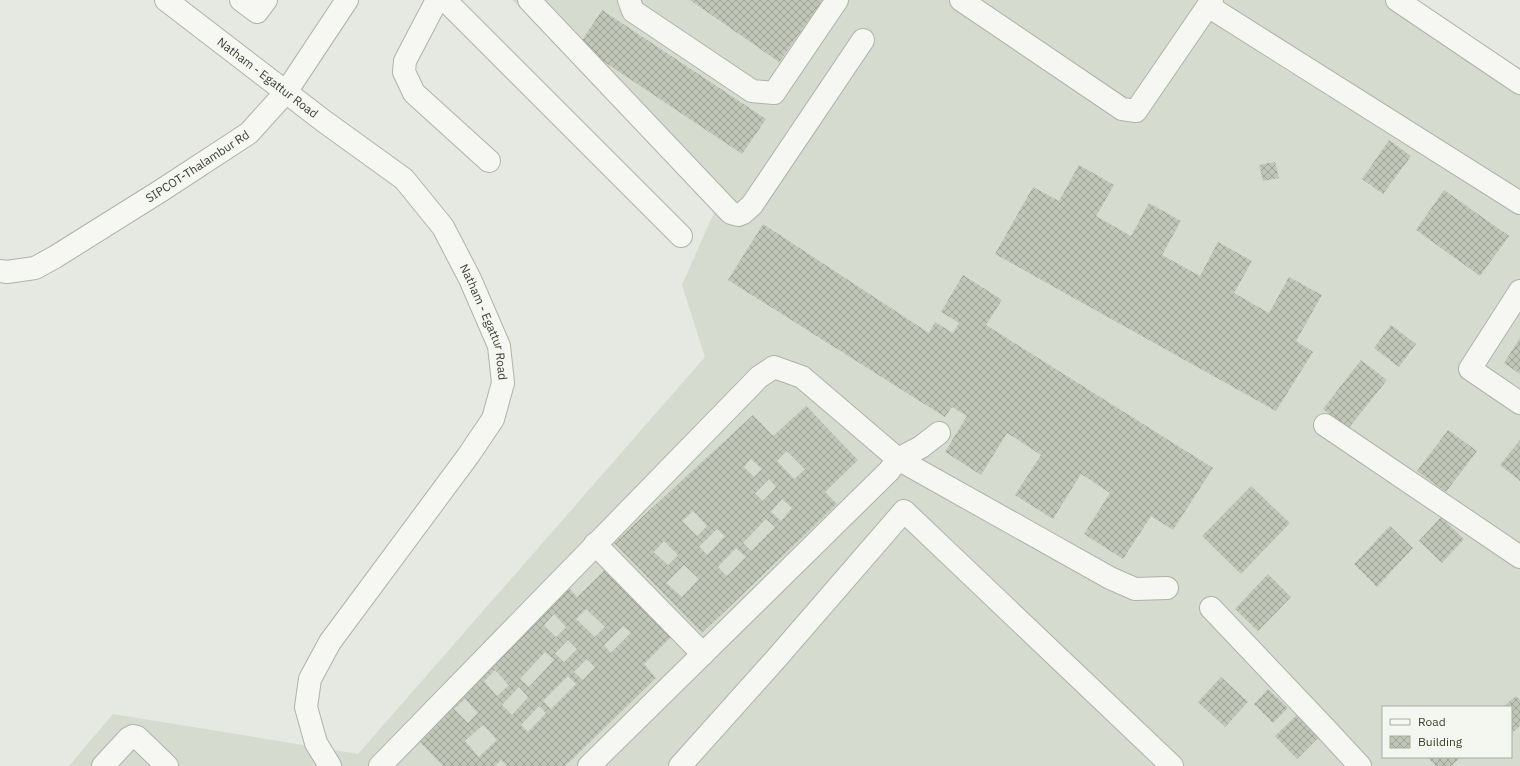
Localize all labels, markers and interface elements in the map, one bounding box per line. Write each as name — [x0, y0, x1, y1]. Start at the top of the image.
street label: Natham - Egattur Road — [214, 34, 321, 121]
street label: SIPCOT-Thalambur Rd — [143, 127, 252, 205]
street label: Natham - Egattur Road — [457, 261, 511, 381]
legend — [1382, 706, 1512, 758]
text: Road — [1418, 714, 1446, 729]
text: Building — [1418, 734, 1463, 749]

